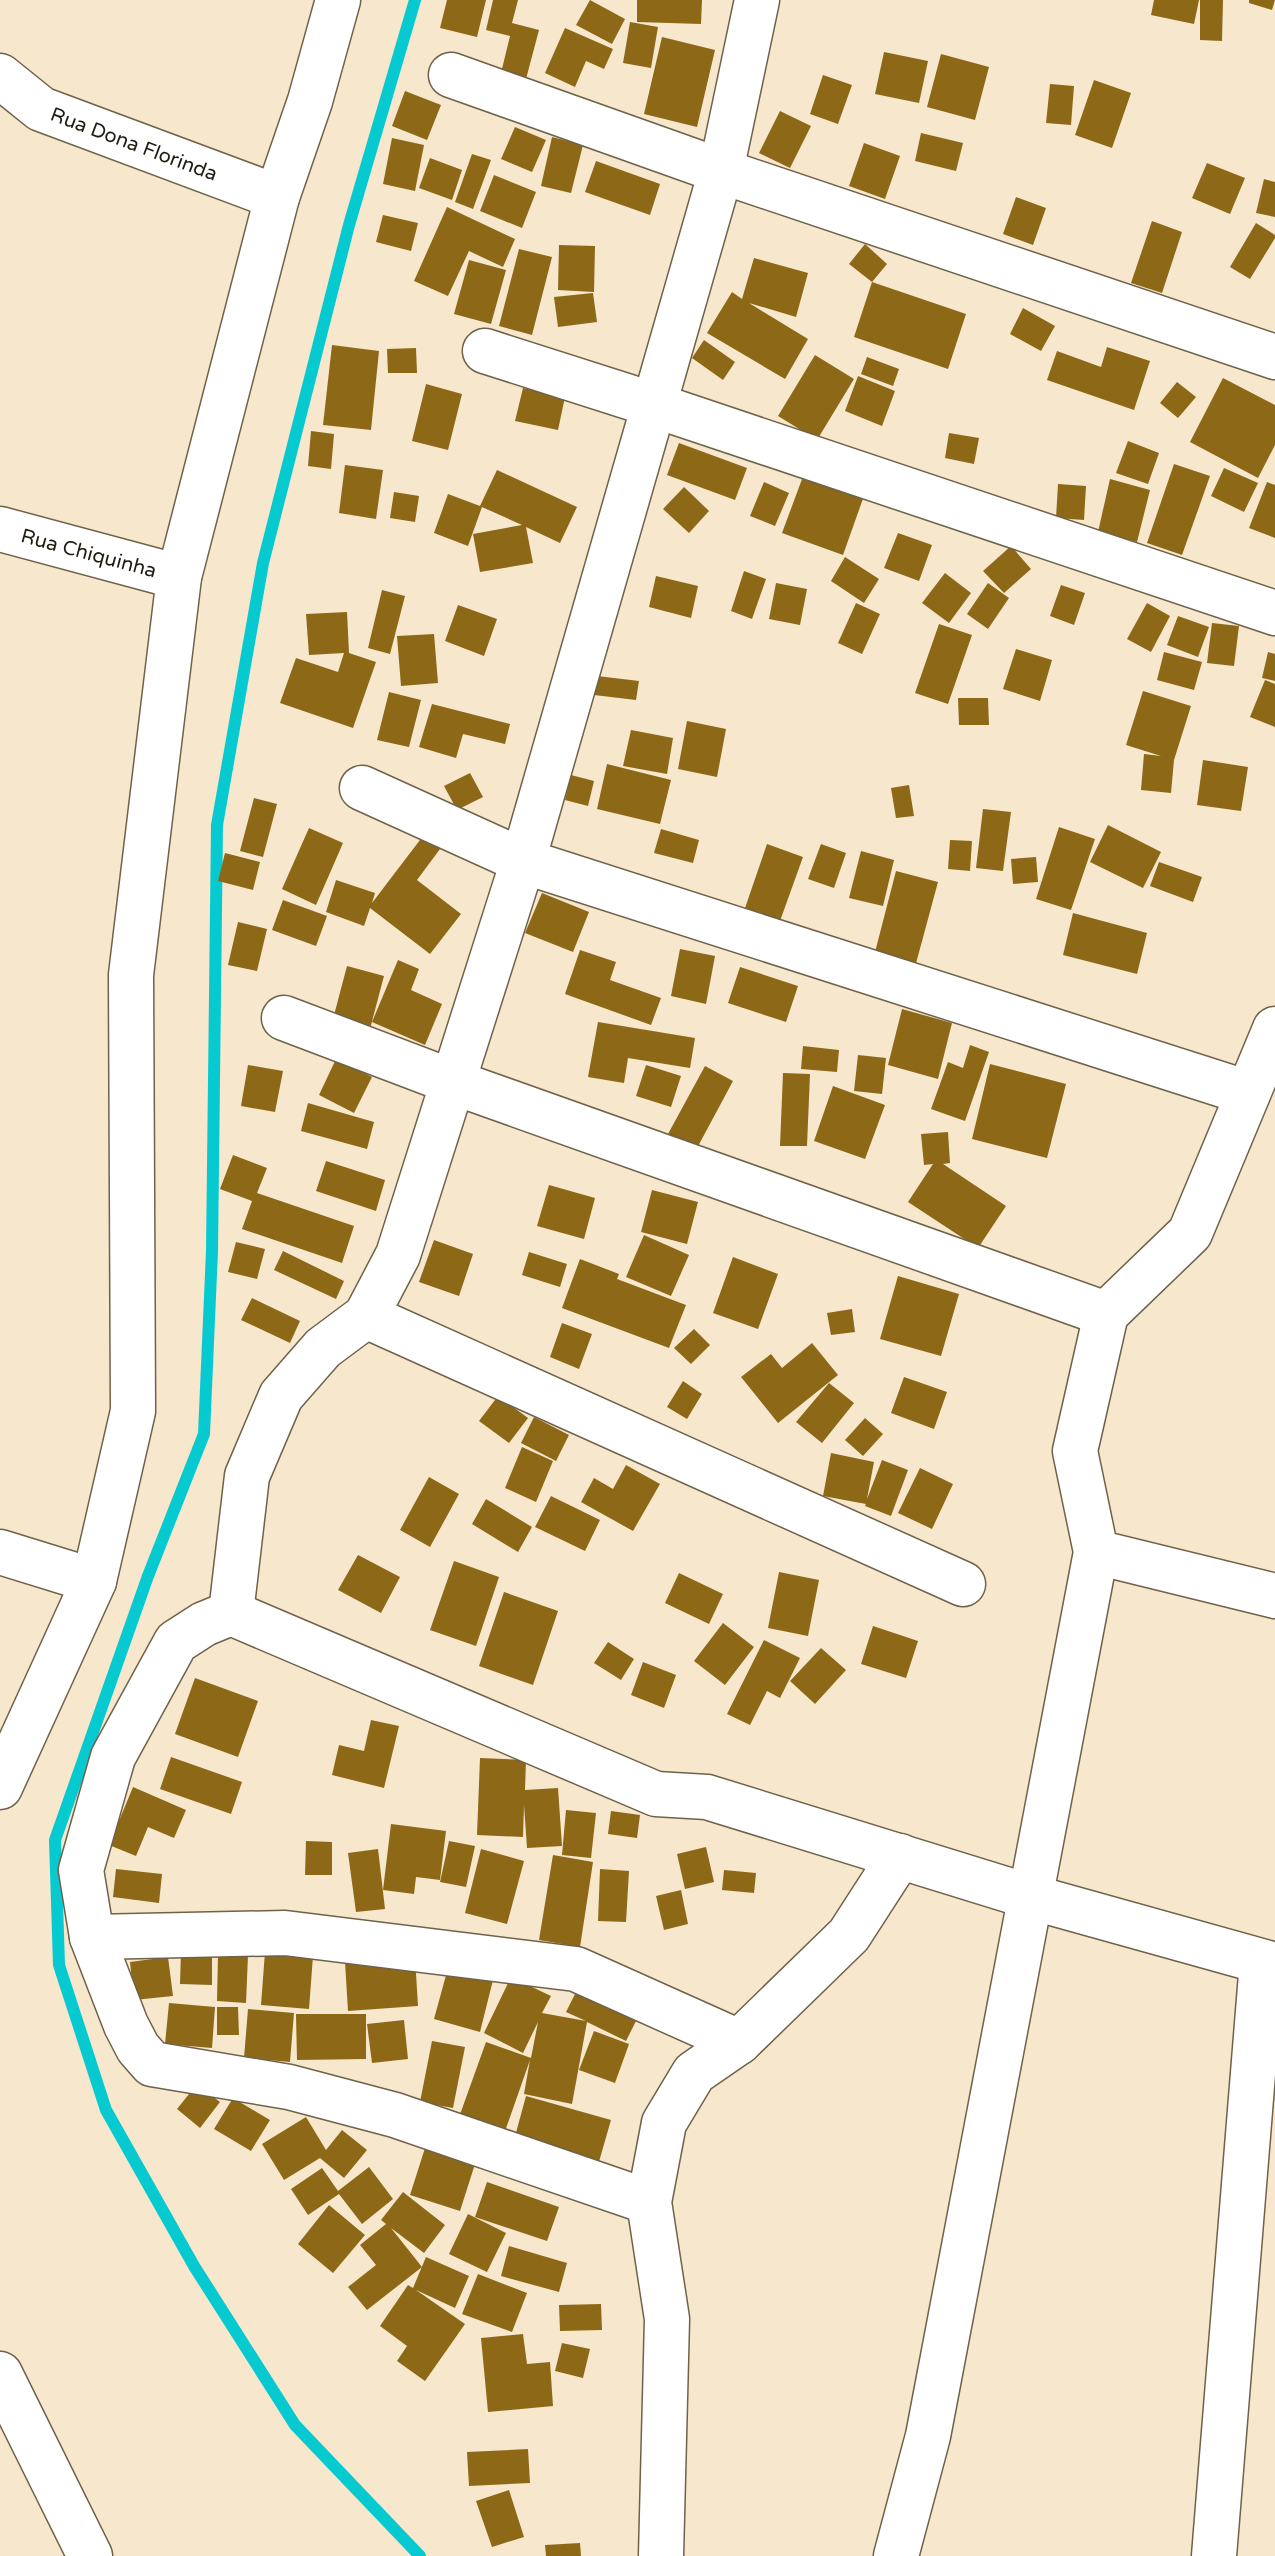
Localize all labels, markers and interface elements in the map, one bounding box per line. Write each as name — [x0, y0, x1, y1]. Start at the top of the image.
street label: Rua Dona Florinda — [47, 103, 221, 187]
street label: Rua Chiquinha — [18, 524, 159, 583]

